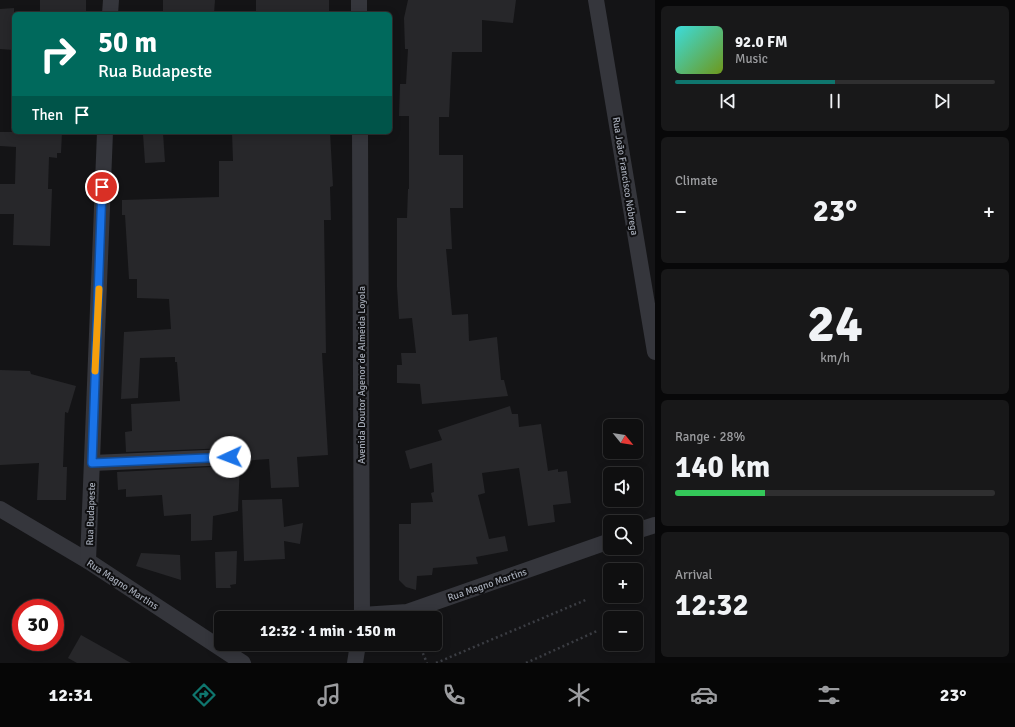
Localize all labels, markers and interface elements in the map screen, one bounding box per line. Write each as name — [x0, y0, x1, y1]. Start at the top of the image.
text: 50 m — [98, 26, 157, 60]
icon: right — [32, 28, 84, 80]
text: 92.0 FM — [735, 33, 787, 51]
text: Music — [735, 51, 768, 67]
text: Rua Budapeste — [98, 60, 212, 82]
icon: previous — [717, 90, 739, 112]
icon: pause — [824, 90, 846, 112]
icon: next — [931, 90, 953, 112]
icon: arrive — [71, 104, 93, 126]
text: Then — [32, 106, 63, 124]
street label: Rua João Francisco Nóbrega — [610, 116, 640, 236]
pin — [85, 170, 119, 204]
text: Climate — [675, 173, 718, 189]
icon: arrive — [91, 176, 113, 198]
text: 23° — [813, 193, 857, 230]
text: − — [675, 198, 687, 225]
text: + — [983, 198, 995, 225]
street label: Avenida Doutor Agenor de Almeida Loyola — [356, 286, 368, 464]
text: 24 — [807, 292, 863, 356]
text: km/h — [820, 350, 850, 366]
north arrow — [603, 419, 643, 459]
map controls — [603, 419, 643, 651]
text: Range · 28% — [675, 429, 745, 445]
position arrow — [209, 436, 251, 478]
text: 140 km — [675, 449, 770, 486]
button: sound — [603, 467, 643, 507]
street label: Rua Budapeste — [84, 482, 98, 546]
button: search — [603, 515, 643, 555]
street label: Rua Magno Martins — [84, 557, 161, 613]
button: + — [603, 563, 643, 603]
street label: Rua Magno Martins — [446, 566, 529, 604]
text: Arrival — [675, 567, 712, 583]
text: 12:32 — [675, 587, 749, 624]
speed limit sign: 30 — [12, 599, 64, 651]
button: − — [603, 611, 643, 651]
text: 12:32 · 1 min · 150 m — [260, 622, 396, 640]
icon: directions — [190, 681, 218, 709]
icon: music — [315, 681, 343, 709]
icon: phone — [440, 681, 468, 709]
icon: climate — [565, 681, 593, 709]
icon: car — [690, 681, 718, 709]
icon: filters — [815, 681, 843, 709]
text: 12:31 — [49, 684, 93, 706]
text: 23° — [940, 684, 966, 706]

